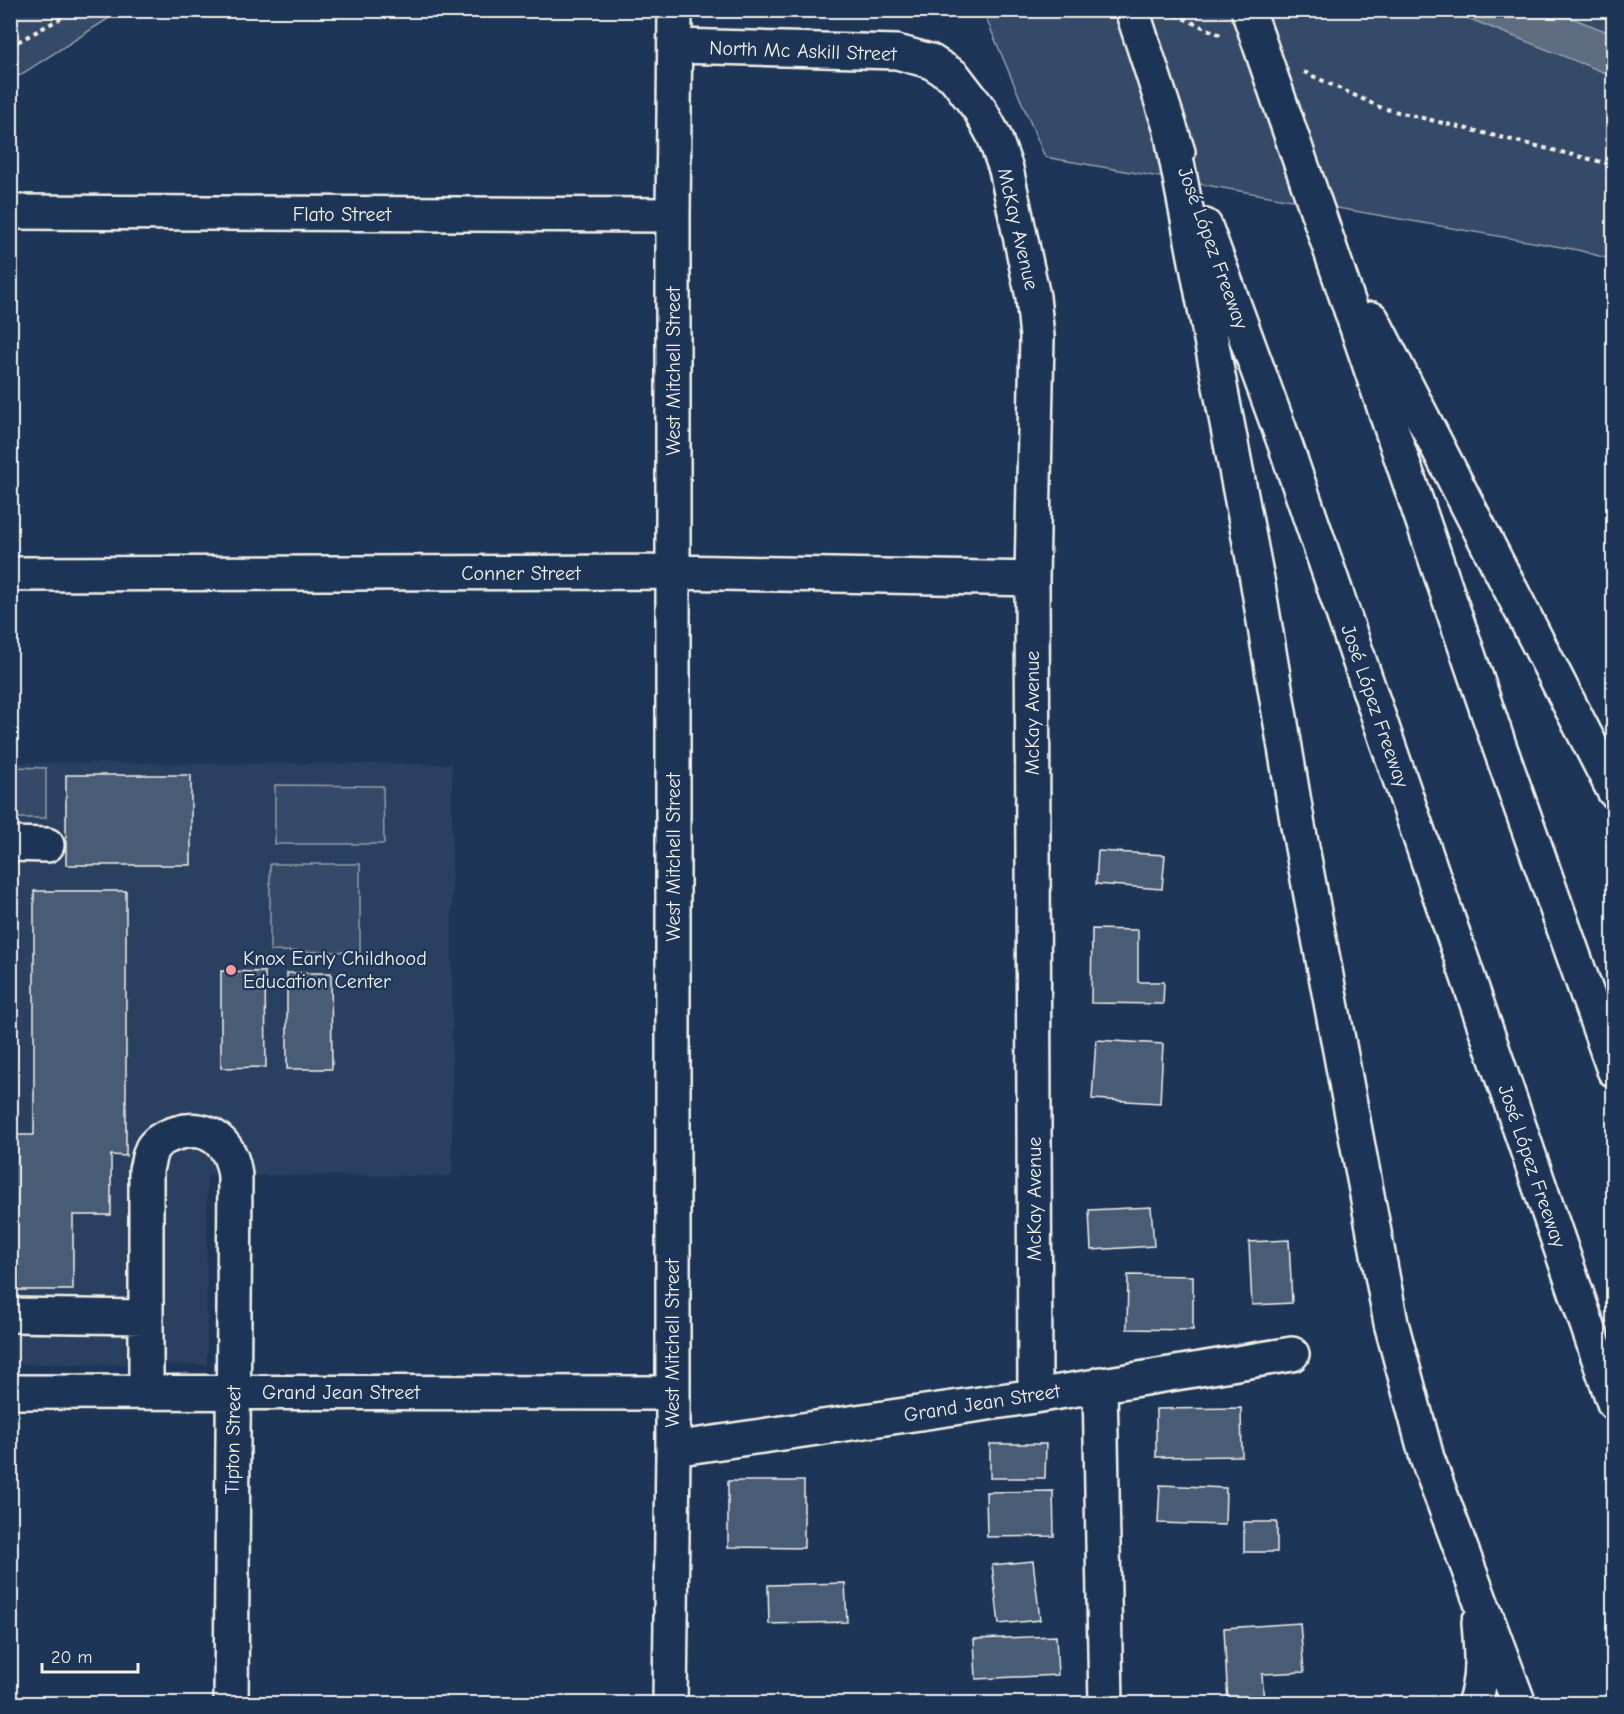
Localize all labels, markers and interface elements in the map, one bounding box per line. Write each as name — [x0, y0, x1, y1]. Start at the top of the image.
street label: North Mc Askill Street — [709, 36, 898, 66]
street label: José López Freeway — [1173, 164, 1253, 332]
street label: McKay Avenue — [993, 166, 1043, 292]
street label: Flato Street — [293, 203, 393, 226]
street label: West Mitchell Street — [662, 285, 685, 456]
street label: Conner Street — [461, 562, 582, 585]
street label: José López Freeway — [1336, 622, 1414, 791]
street label: McKay Avenue — [1021, 651, 1044, 775]
street label: West Mitchell Street — [662, 771, 685, 942]
place label: Knox Early Childhood Education Center — [243, 947, 427, 993]
marker: Knox Early Childhood Education Center — [224, 963, 238, 977]
street label: José López Freeway — [1493, 1082, 1571, 1251]
street label: McKay Avenue — [1023, 1137, 1046, 1261]
street label: West Mitchell Street — [661, 1257, 684, 1428]
street label: Grand Jean Street — [902, 1379, 1063, 1427]
street label: Grand Jean Street — [262, 1381, 421, 1404]
street label: Tipton Street — [221, 1384, 245, 1495]
scale bar — [42, 1636, 138, 1674]
text: 20 m — [51, 1647, 92, 1668]

